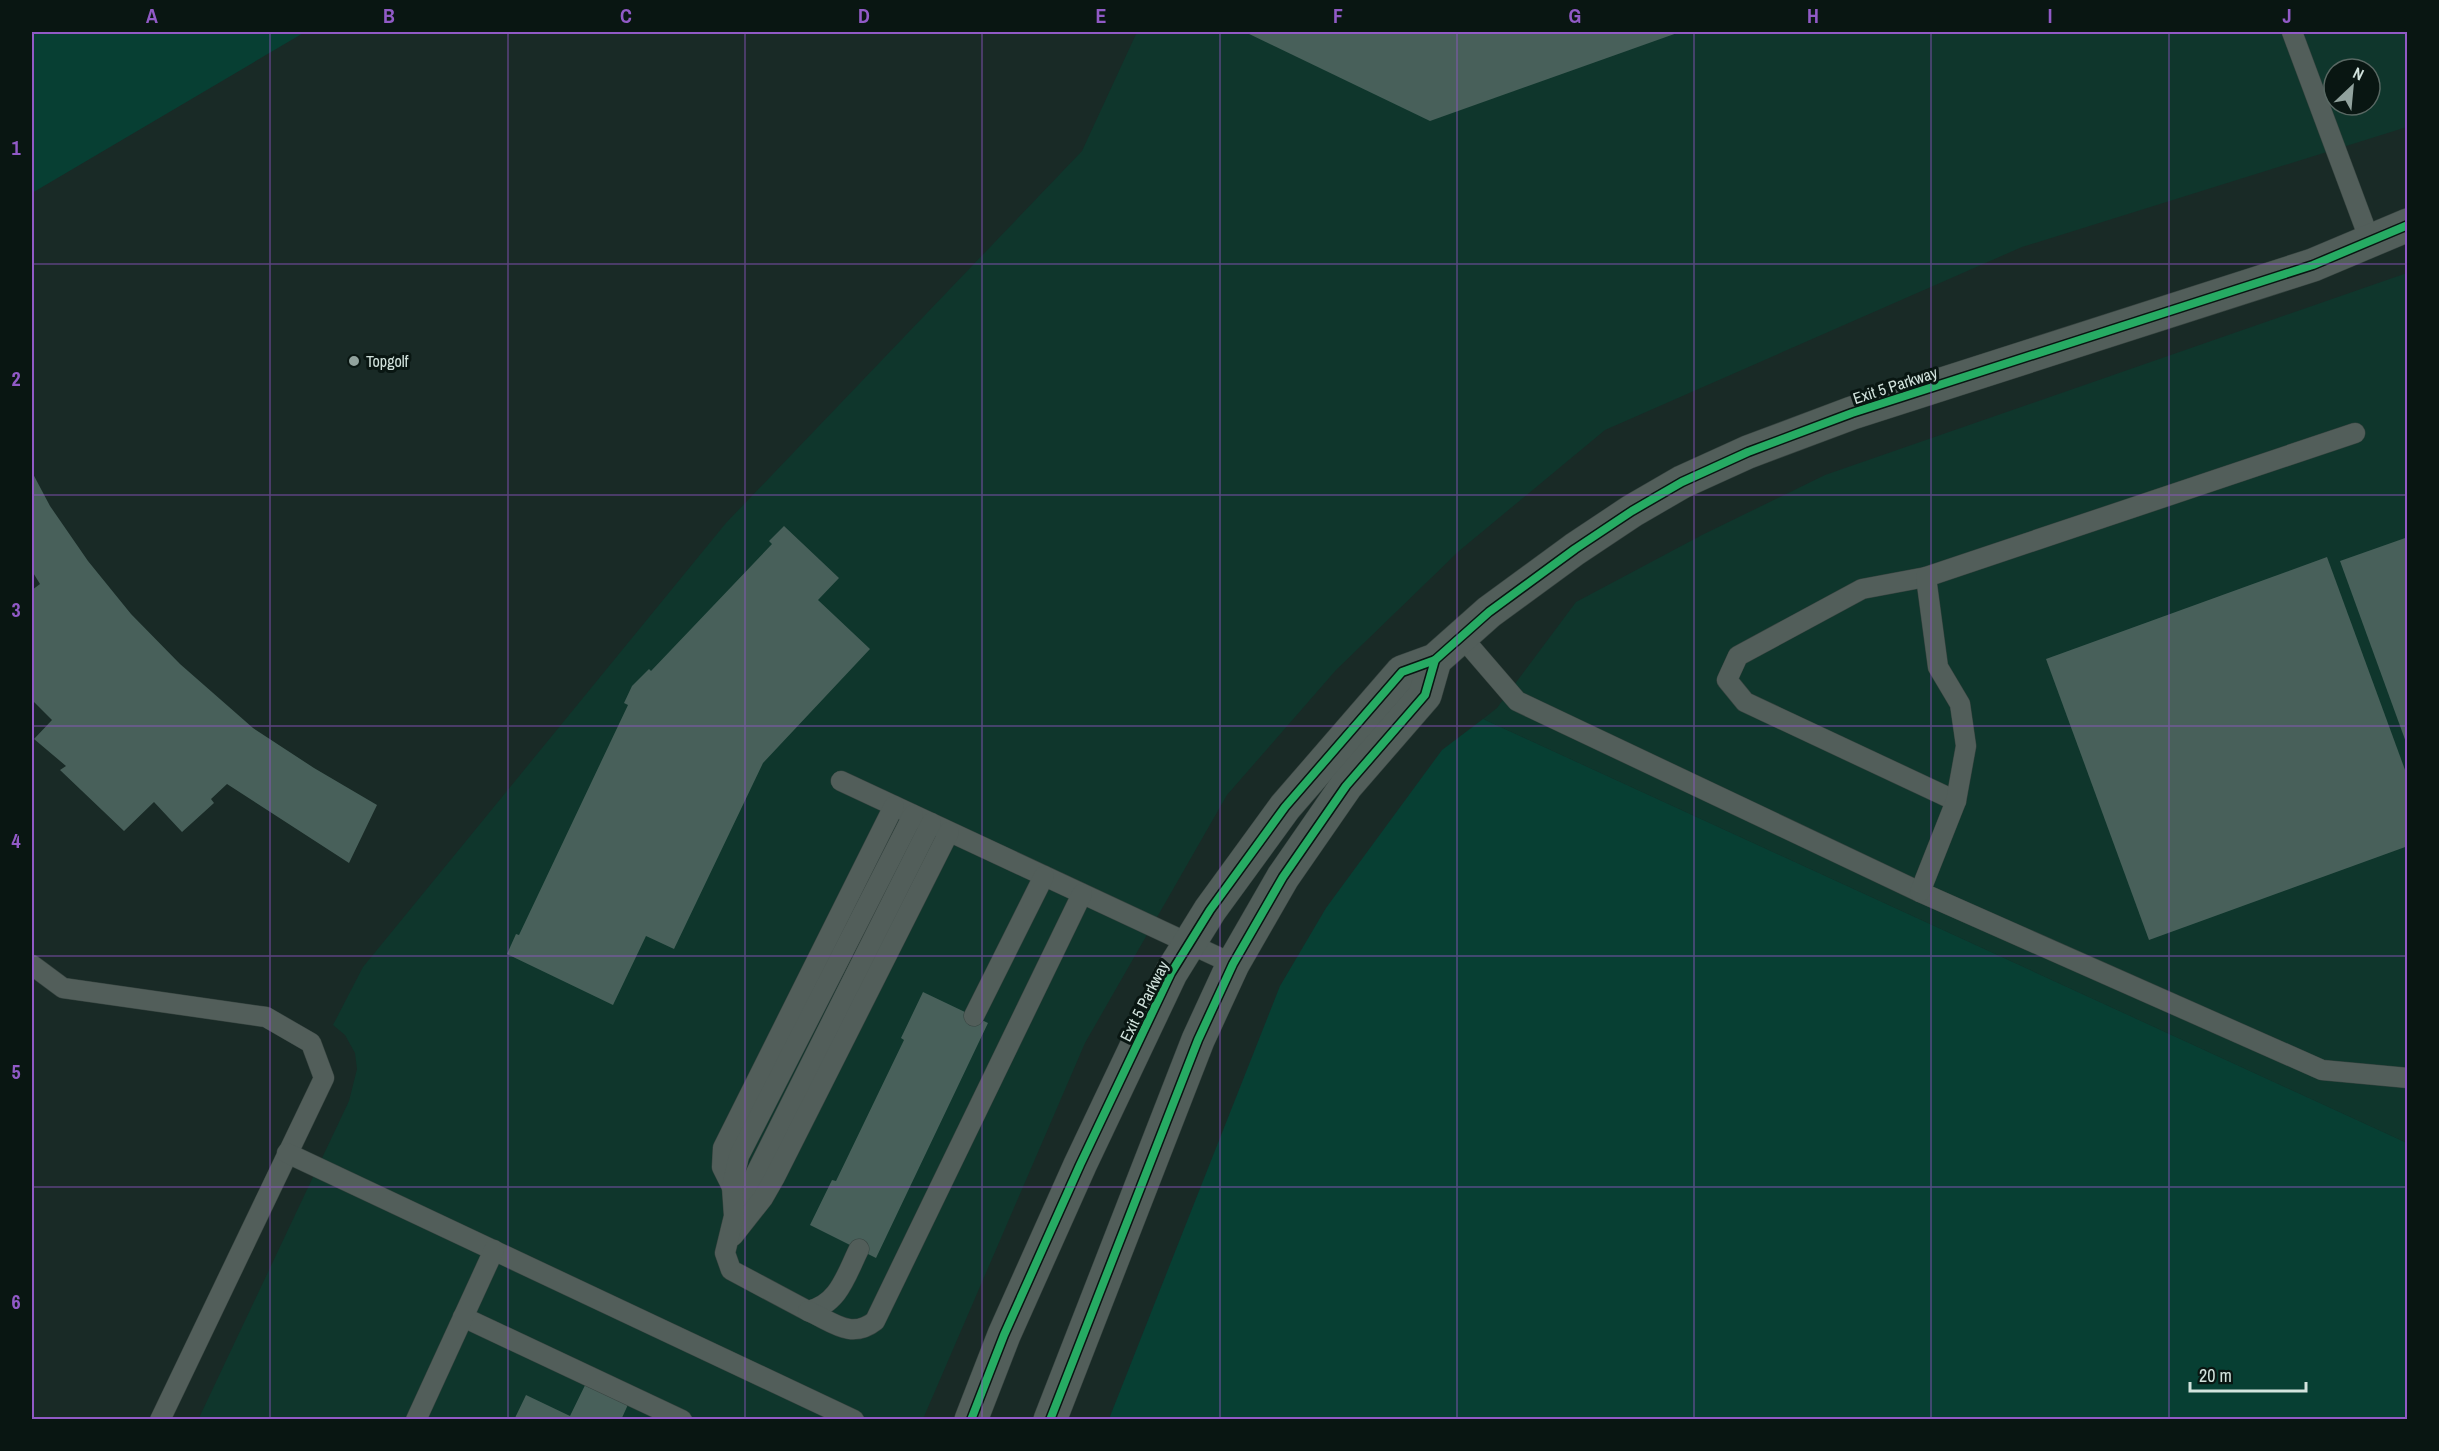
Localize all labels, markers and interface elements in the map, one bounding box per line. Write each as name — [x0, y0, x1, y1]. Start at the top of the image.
text: A — [146, 2, 158, 29]
text: B — [383, 2, 395, 29]
text: C — [620, 2, 632, 29]
text: D — [858, 2, 870, 29]
text: E — [1096, 2, 1107, 29]
text: F — [1333, 2, 1343, 29]
text: G — [1569, 2, 1581, 29]
text: H — [1807, 2, 1819, 29]
text: I — [2048, 2, 2052, 29]
text: J — [2282, 2, 2292, 29]
north arrow — [2322, 57, 2382, 117]
text: N — [2349, 62, 2368, 85]
text: 1 — [11, 134, 21, 161]
place label: Topgolf — [366, 350, 409, 372]
marker: Topgolf — [347, 354, 361, 368]
street label: Exit 5 Parkway — [1850, 361, 1940, 409]
text: 2 — [11, 365, 21, 392]
text: 3 — [11, 596, 21, 623]
text: 4 — [11, 827, 21, 854]
street label: Exit 5 Parkway — [1114, 957, 1174, 1045]
text: 5 — [11, 1058, 21, 1085]
text: 6 — [11, 1288, 21, 1315]
scale bar — [2190, 1355, 2306, 1393]
text: 20 m — [2199, 1363, 2232, 1388]

